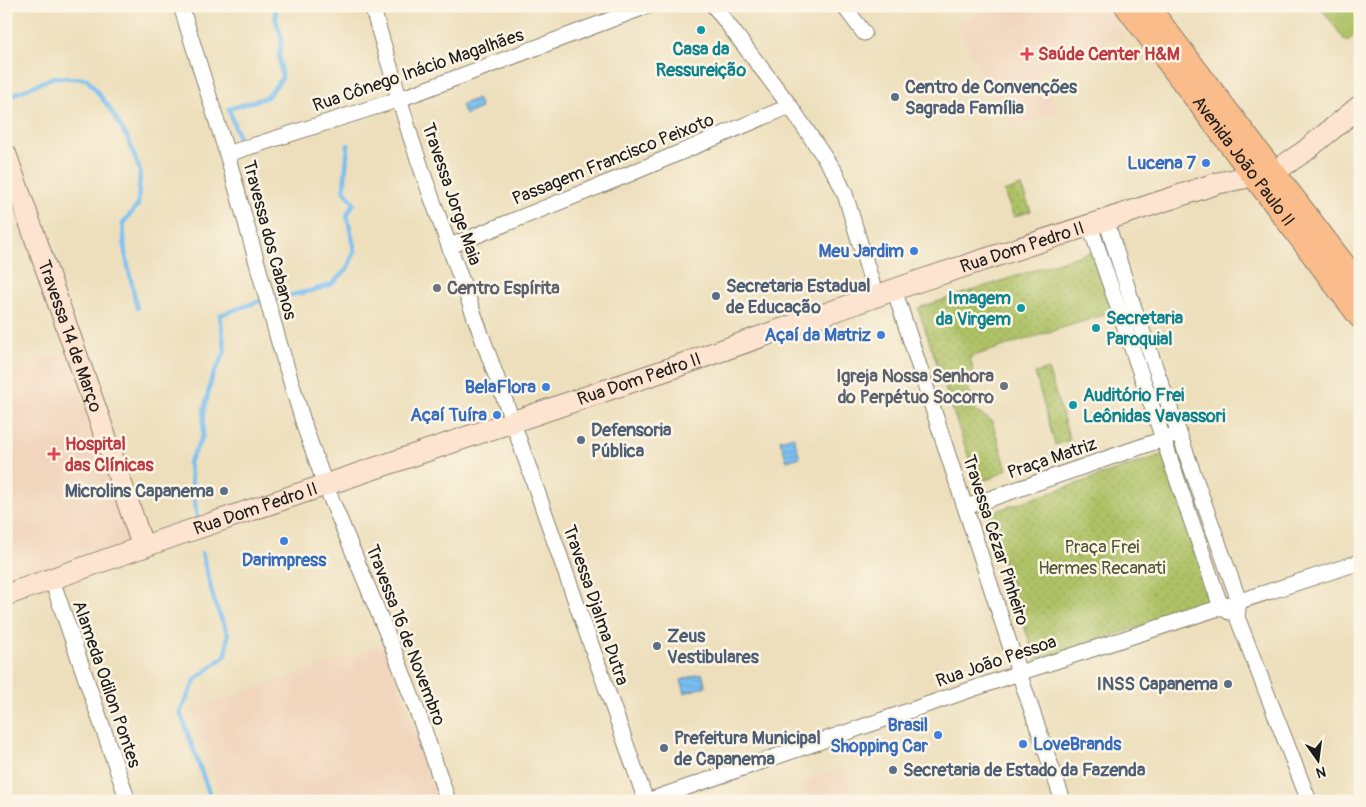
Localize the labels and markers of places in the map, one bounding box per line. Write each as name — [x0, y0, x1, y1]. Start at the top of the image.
marker: Casa da Ressureição — [695, 24, 707, 36]
place label: Casa da Ressureição — [656, 38, 747, 82]
place label: Saúde Center H&M — [1038, 43, 1180, 66]
marker: Saúde Center H&M — [1020, 47, 1034, 61]
place label: Centro de Convenções Sagrada Família — [905, 76, 1078, 120]
marker: Centro de Convenções Sagrada Família — [889, 91, 901, 103]
place label: Lucena 7 — [1127, 152, 1196, 175]
marker: Lucena 7 — [1200, 157, 1212, 169]
place label: Meu Jardim — [819, 240, 904, 263]
marker: Meu Jardim — [908, 245, 920, 257]
place label: Secretaria Estadual de Educação — [726, 275, 871, 319]
place label: Centro Espírita — [447, 277, 560, 300]
marker: Centro Espírita — [431, 282, 443, 294]
place label: Imagem da Virgem — [936, 287, 1011, 331]
marker: Secretaria Estadual de Educação — [710, 290, 722, 302]
marker: Imagem da Virgem — [1015, 302, 1027, 314]
place label: Secretaria Paroquial — [1106, 307, 1184, 351]
marker: Secretaria Paroquial — [1090, 322, 1102, 334]
place label: Açaí da Matriz — [765, 324, 872, 347]
marker: Açaí da Matriz — [875, 329, 887, 341]
place label: Igreja Nossa Senhora do Perpétuo Socorro — [836, 365, 995, 409]
place label: BelaFlora — [465, 376, 537, 399]
marker: Igreja Nossa Senhora do Perpétuo Socorro — [998, 380, 1010, 392]
marker: BelaFlora — [540, 381, 552, 393]
place label: Auditório Frei Leônidas Vavassori — [1083, 384, 1225, 428]
marker: Auditório Frei Leônidas Vavassori — [1067, 399, 1079, 411]
place label: Açaí Tuíra — [410, 404, 488, 427]
marker: Açaí Tuíra — [491, 409, 503, 421]
place label: Defensoria Pública — [591, 419, 672, 463]
place label: Hospital das Clínicas — [65, 433, 154, 477]
marker: Defensoria Pública — [575, 434, 587, 446]
marker: Hospital das Clínicas — [47, 447, 61, 461]
place label: Microlins Capanema — [65, 480, 215, 503]
marker: Microlins Capanema — [218, 485, 230, 497]
marker: Darimpress — [278, 535, 290, 547]
place label: Darimpress — [242, 549, 327, 572]
place label: Zeus Vestibulares — [667, 625, 760, 669]
marker: Zeus Vestibulares — [651, 640, 663, 652]
place label: INSS Capanema — [1097, 673, 1219, 696]
marker: INSS Capanema — [1222, 678, 1234, 690]
place label: Brasil Shopping Car — [830, 714, 929, 758]
place label: Prefeitura Municipal de Capanema — [674, 727, 821, 771]
marker: Brasil Shopping Car — [932, 729, 944, 741]
place label: LoveBrands — [1033, 733, 1122, 756]
marker: LoveBrands — [1017, 738, 1029, 750]
marker: Prefeitura Municipal de Capanema — [658, 742, 670, 754]
place label: Secretaria de Estado da Fazenda — [903, 759, 1146, 782]
marker: Secretaria de Estado da Fazenda — [887, 764, 899, 776]

